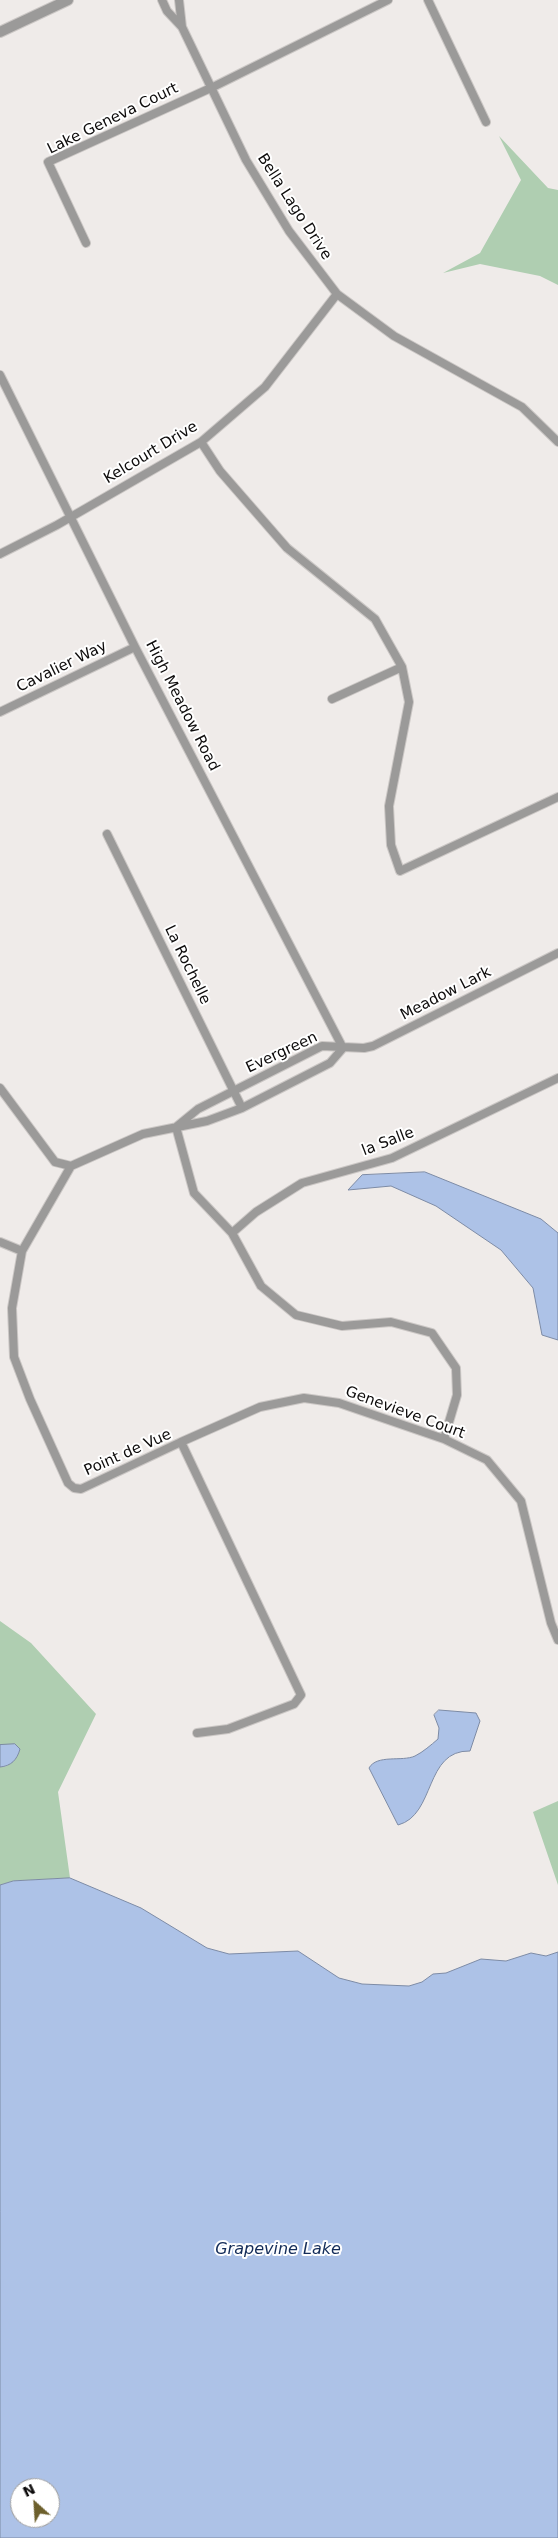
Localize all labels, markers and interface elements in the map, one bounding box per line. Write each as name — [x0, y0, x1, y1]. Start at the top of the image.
street label: Lake Geneva Court — [45, 79, 181, 159]
street label: Bella Lago Drive — [253, 151, 335, 263]
street label: Kelcourt Drive — [101, 418, 201, 488]
street label: Cavalier Way — [14, 637, 110, 697]
street label: High Meadow Road — [141, 638, 223, 774]
street label: La Rochelle — [160, 923, 214, 1007]
street label: Meadow Lark — [398, 963, 494, 1025]
street label: Evergreen — [243, 1029, 321, 1077]
street label: la Salle — [359, 1124, 417, 1160]
street label: Genevieve Court — [343, 1383, 467, 1443]
street label: Point de Vue — [82, 1426, 174, 1480]
water label: Grapevine Lake — [215, 2240, 341, 2260]
north arrow — [10, 2478, 60, 2528]
text: N — [20, 2481, 38, 2500]

